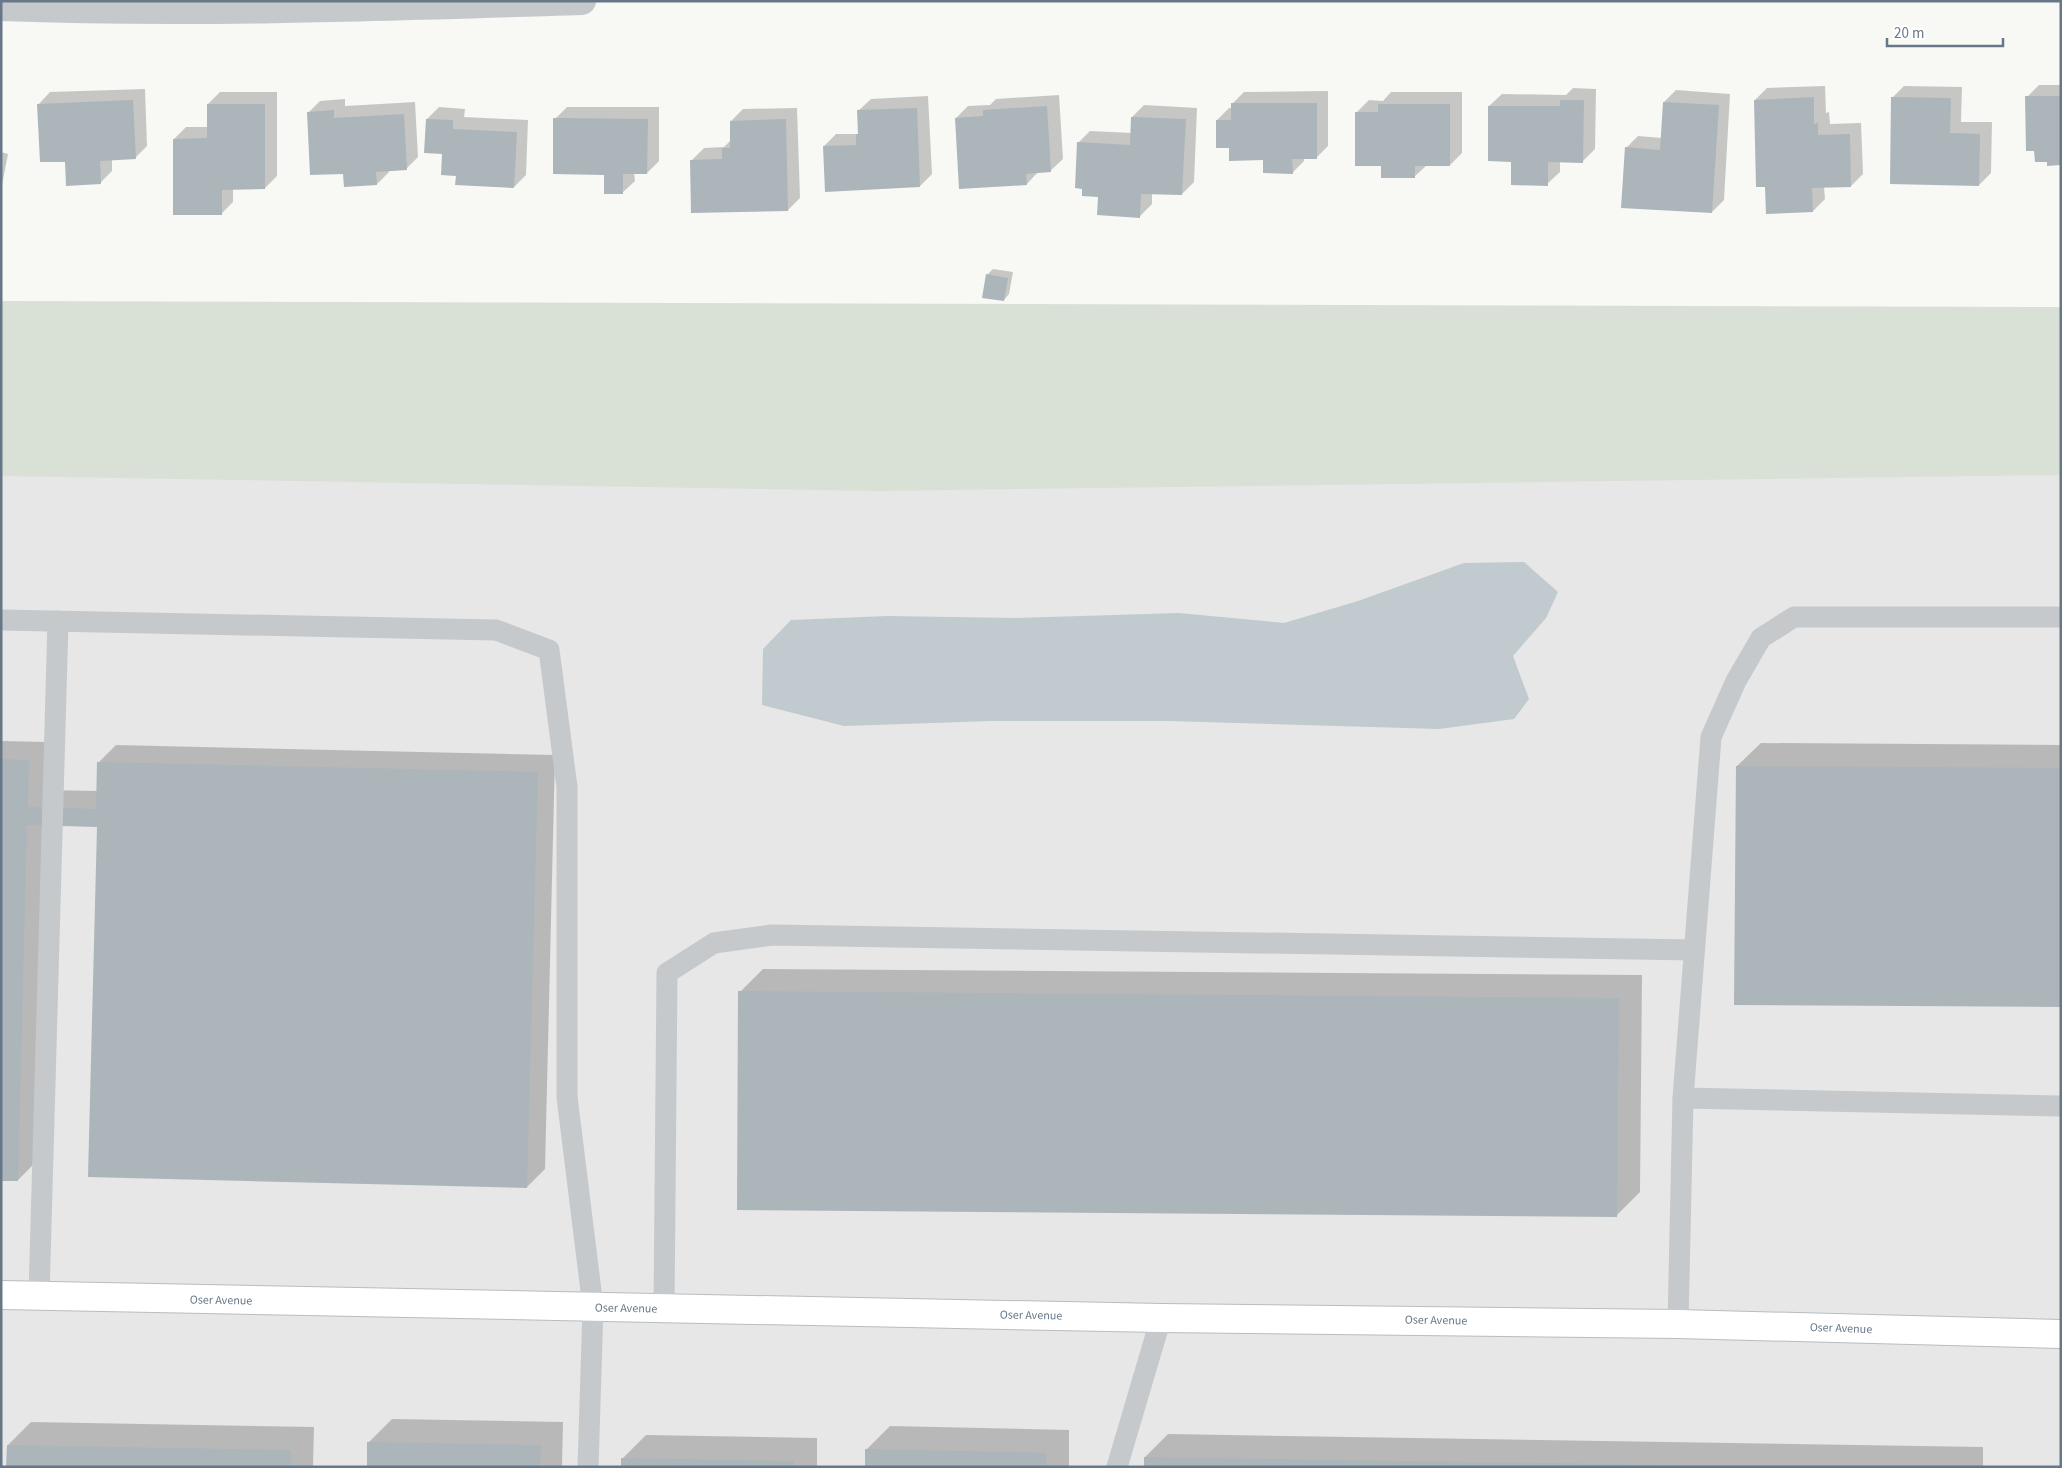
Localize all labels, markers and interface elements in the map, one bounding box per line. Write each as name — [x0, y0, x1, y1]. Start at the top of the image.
scale bar — [1887, 15, 2003, 47]
text: 20 m — [1894, 23, 1924, 44]
street label: Oser Avenue — [190, 1291, 252, 1310]
street label: Oser Avenue — [595, 1299, 657, 1318]
street label: Oser Avenue — [1000, 1306, 1062, 1325]
street label: Oser Avenue — [1405, 1311, 1467, 1330]
street label: Oser Avenue — [1809, 1319, 1873, 1338]

